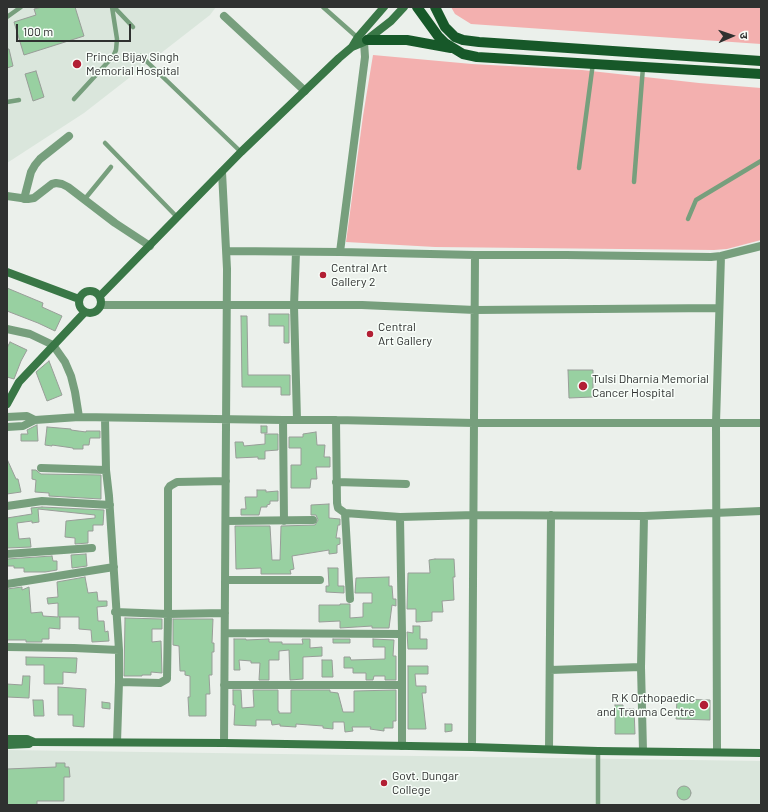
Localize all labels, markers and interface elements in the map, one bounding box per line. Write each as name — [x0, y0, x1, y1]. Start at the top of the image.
scale bar — [18, 16, 133, 42]
north arrow — [712, 16, 752, 56]
text: 100 m — [23, 24, 53, 38]
text: उ — [738, 32, 751, 39]
place label: Prince Bijay Singh Memorial Hospital — [86, 50, 179, 78]
marker: Prince Bijay Singh Memorial Hospital — [71, 58, 83, 70]
place label: Central Art Gallery 2 — [331, 261, 387, 289]
marker: Central Art Gallery 2 — [318, 270, 328, 280]
place label: Central Art Gallery — [378, 320, 432, 348]
marker: Central Art Gallery — [365, 329, 375, 339]
place label: Tulsi Dharnia Memorial Cancer Hospital — [592, 372, 709, 400]
marker: Tulsi Dharnia Memorial Cancer Hospital — [577, 380, 589, 392]
place label: R K Orthopaedic and Trauma Centre — [597, 691, 695, 719]
marker: R K Orthopaedic and Trauma Centre — [698, 699, 710, 711]
place label: Govt. Dungar College — [392, 769, 459, 797]
marker: Govt. Dungar College — [379, 778, 389, 788]

